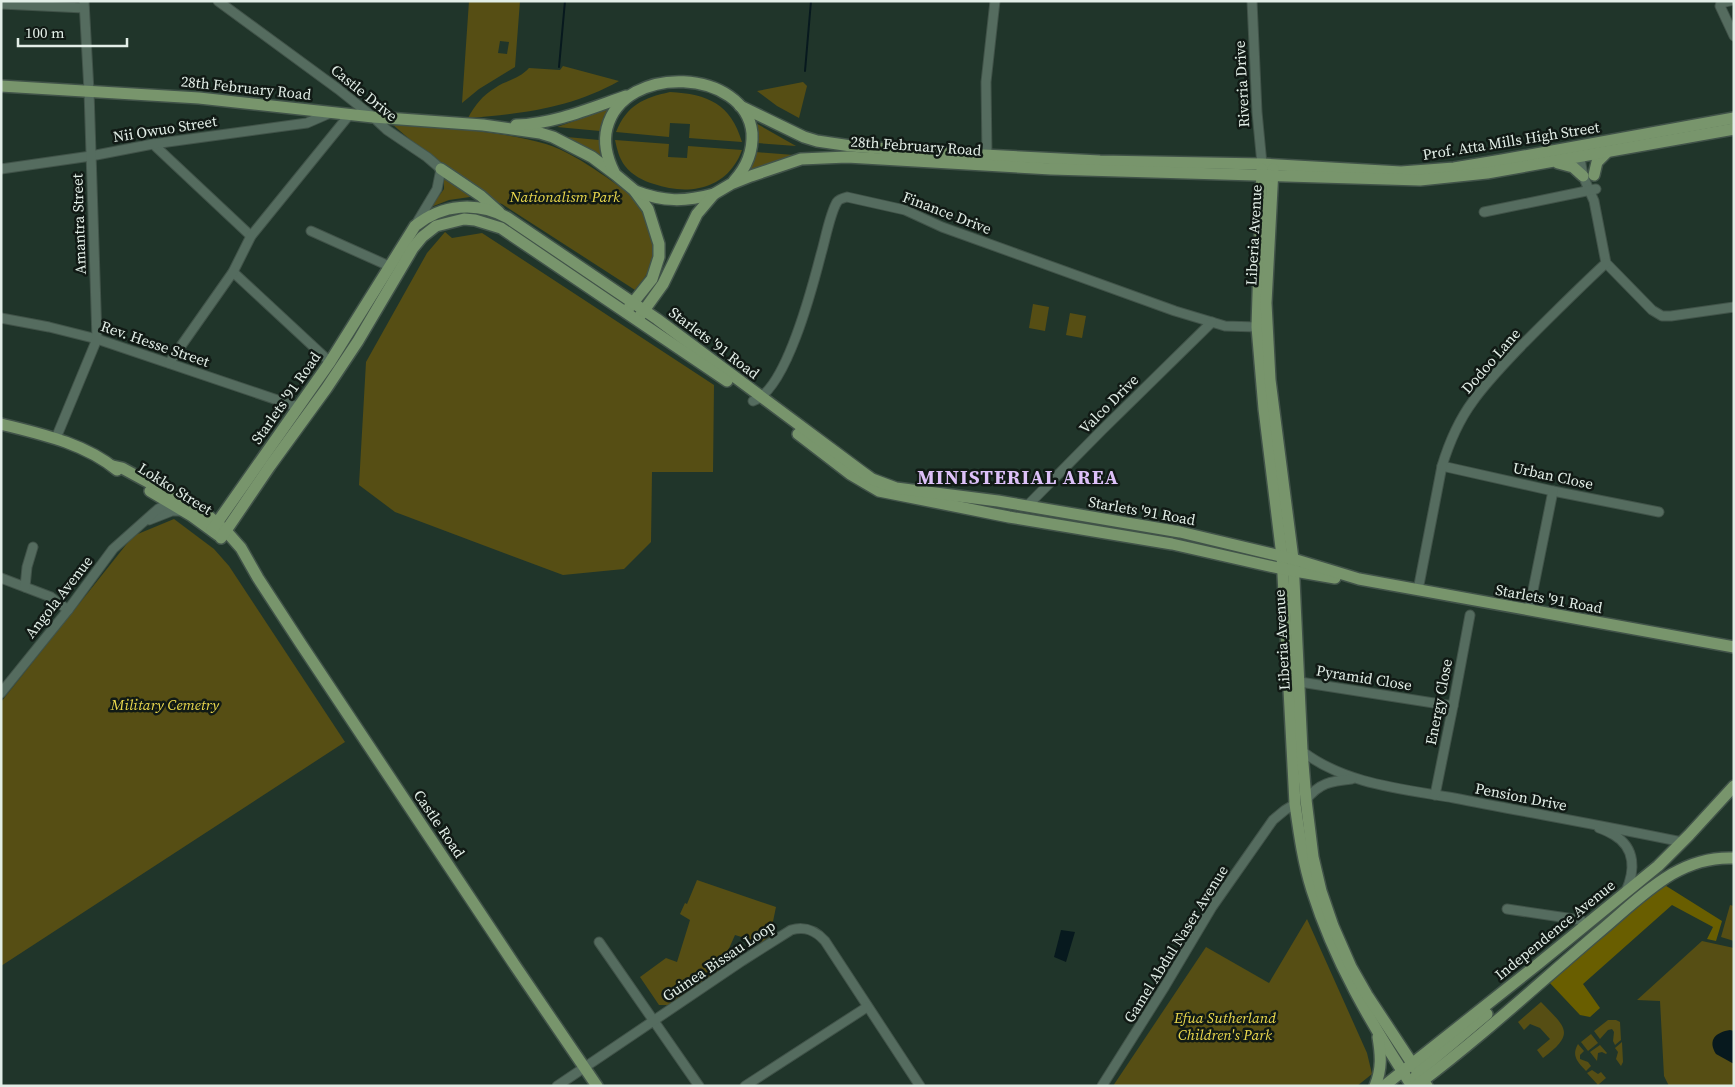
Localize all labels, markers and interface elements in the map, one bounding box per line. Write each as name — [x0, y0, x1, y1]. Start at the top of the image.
scale bar — [18, 15, 126, 47]
text: 100 m — [25, 22, 65, 43]
street label: Riveria Drive — [1229, 40, 1254, 128]
street label: Castle Drive — [327, 59, 402, 126]
street label: 28th February Road — [180, 70, 313, 105]
street label: Nii Owuo Street — [112, 110, 218, 147]
street label: Prof. Atta Mills High Street — [1421, 116, 1601, 165]
street label: 28th February Road — [850, 130, 983, 161]
street label: Amantra Street — [66, 173, 91, 275]
street label: Liberia Avenue — [1240, 184, 1267, 286]
park label: Nationalism Park — [509, 186, 621, 207]
street label: Finance Drive — [900, 186, 995, 239]
street label: Starlets '91 Road — [665, 302, 764, 384]
street label: Rev. Hesse Street — [98, 315, 212, 372]
street label: Dodoo Lane — [1456, 323, 1525, 398]
street label: Starlets '91 Road — [246, 347, 326, 448]
street label: Valco Drive — [1074, 369, 1143, 438]
street label: Urban Close — [1511, 457, 1596, 494]
street label: Lokko Street — [134, 458, 216, 520]
district label: MINISTERIAL AREA — [917, 463, 1119, 491]
street label: Starlets '91 Road — [1087, 491, 1198, 530]
street label: Angola Avenue — [20, 551, 98, 642]
street label: Starlets '91 Road — [1494, 579, 1605, 618]
street label: Liberia Avenue — [1268, 589, 1295, 691]
street label: Energy Close — [1420, 657, 1457, 747]
street label: Pyramid Close — [1315, 660, 1414, 696]
park label: Military Cemetry — [110, 694, 220, 715]
street label: Pension Drive — [1473, 777, 1569, 816]
street label: Castle Road — [409, 785, 470, 862]
street label: Gamel Abdul Naser Avenue — [1118, 861, 1233, 1027]
street label: Independence Avenue — [1490, 874, 1619, 985]
street label: Guinea Bissau Loop — [658, 915, 780, 1006]
park label: Efua Sutherland Children's Park — [1173, 1007, 1276, 1045]

